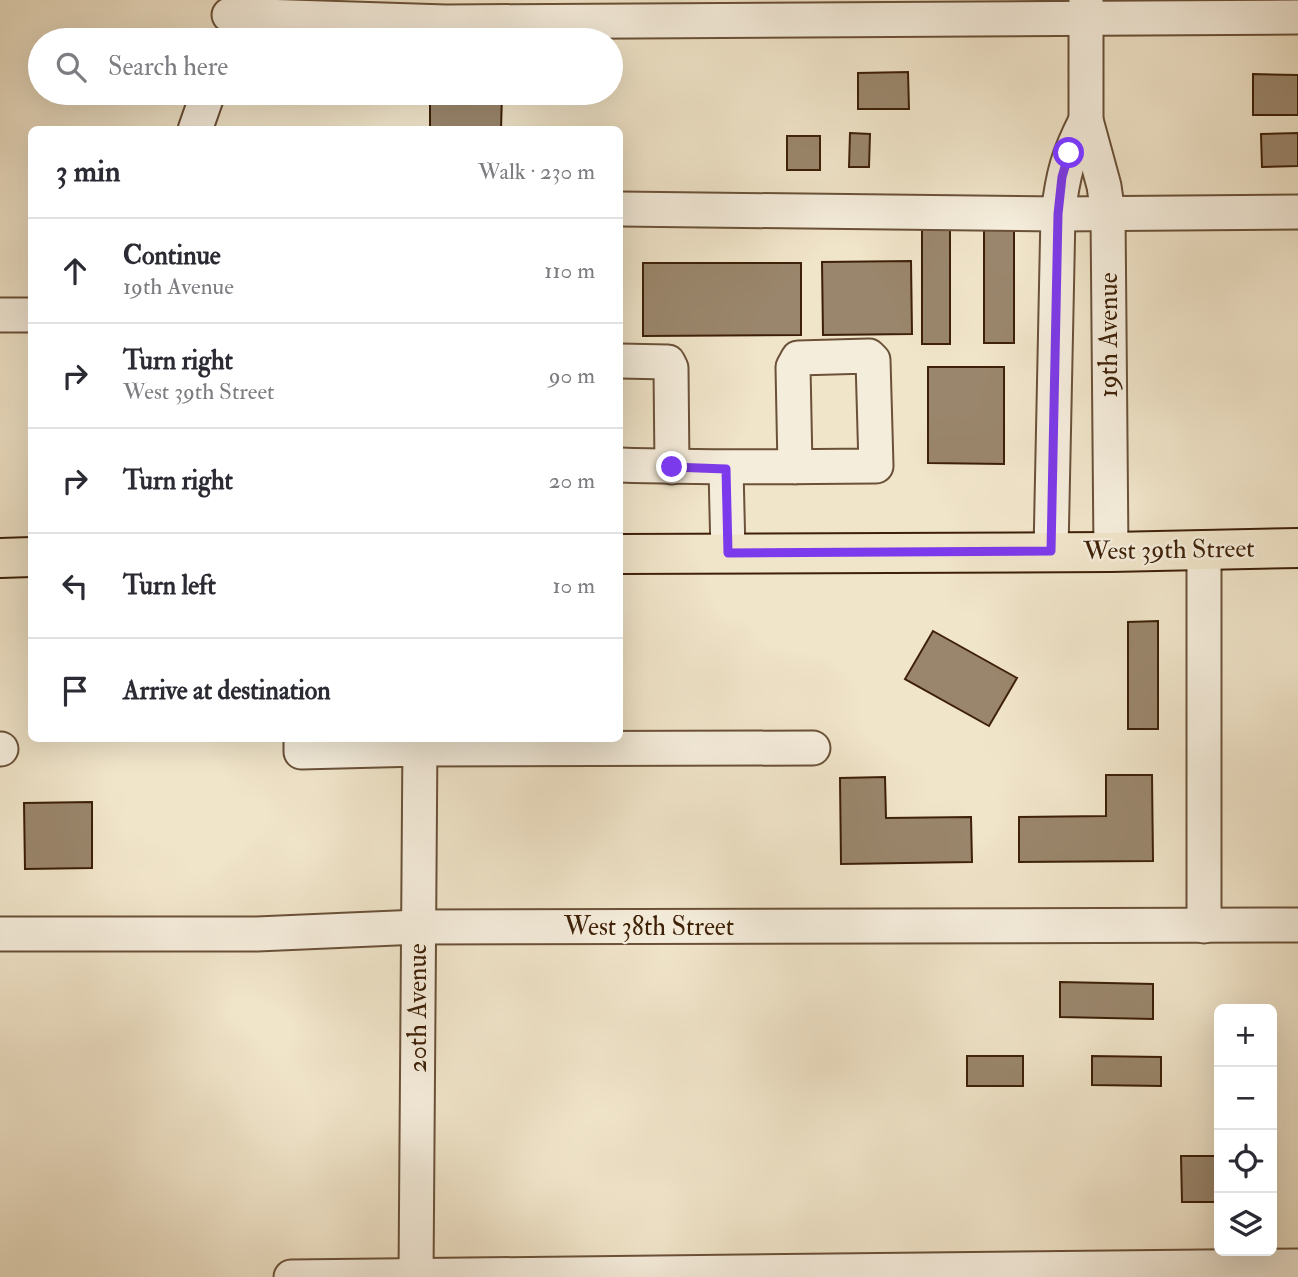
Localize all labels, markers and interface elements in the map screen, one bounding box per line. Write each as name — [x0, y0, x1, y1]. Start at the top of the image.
search box — [28, 28, 623, 105]
icon: search — [52, 48, 90, 86]
text: Search here — [108, 51, 228, 83]
route start — [1053, 137, 1084, 168]
text: 3 min — [56, 153, 121, 190]
text: Walk · 230 m — [478, 157, 595, 186]
text: Continue — [123, 240, 221, 272]
icon: ahead — [56, 252, 94, 290]
text: 110 m — [544, 256, 595, 285]
text: 19th Avenue — [123, 272, 234, 301]
street label: 19th Avenue — [1093, 272, 1125, 398]
text: Turn right — [123, 345, 233, 377]
icon: right — [56, 357, 94, 395]
text: 90 m — [549, 361, 595, 390]
text: West 39th Street — [123, 377, 275, 406]
route end — [656, 451, 687, 482]
icon: right — [56, 462, 94, 500]
text: Turn right — [123, 465, 233, 497]
text: 20 m — [549, 466, 595, 495]
street label: West 39th Street — [1082, 533, 1255, 568]
icon: left — [56, 567, 94, 605]
text: Turn left — [123, 570, 216, 602]
text: 10 m — [552, 571, 595, 600]
icon: arrive — [56, 672, 94, 710]
text: Arrive at destination — [123, 675, 331, 707]
street label: West 38th Street — [563, 911, 734, 943]
street label: 20th Avenue — [402, 943, 434, 1073]
map controls — [1214, 1004, 1277, 1256]
button: + — [1214, 1004, 1277, 1067]
button: − — [1214, 1067, 1277, 1130]
button: locate — [1214, 1130, 1277, 1193]
button: layers — [1214, 1193, 1277, 1256]

